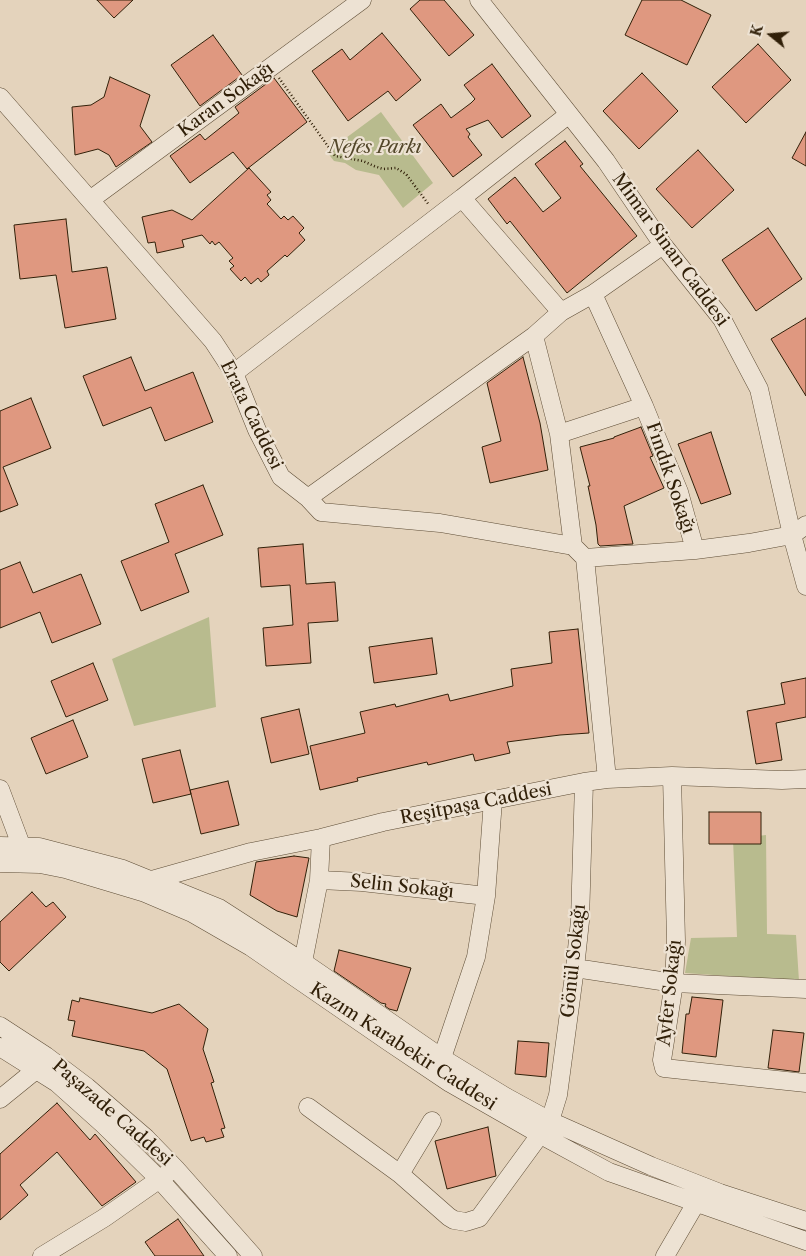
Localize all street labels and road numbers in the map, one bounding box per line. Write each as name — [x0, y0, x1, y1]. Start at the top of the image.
street label: Karan Sokağı — [174, 58, 278, 142]
street label: Mimar Sinan Caddesi — [607, 169, 733, 331]
street label: Erata Caddesi — [215, 357, 287, 473]
street label: Fındık Sokağı — [641, 420, 699, 536]
street label: Reşitpaşa Caddesi — [398, 779, 554, 829]
street label: Selin Sokağı — [349, 871, 455, 903]
street label: Gönül Sokağı — [557, 903, 591, 1019]
street label: Ayfer Sokağı — [654, 939, 686, 1047]
street label: Kazım Karabekir Caddesi — [306, 979, 500, 1115]
street label: Paşazade Caddesi — [48, 1055, 176, 1171]

